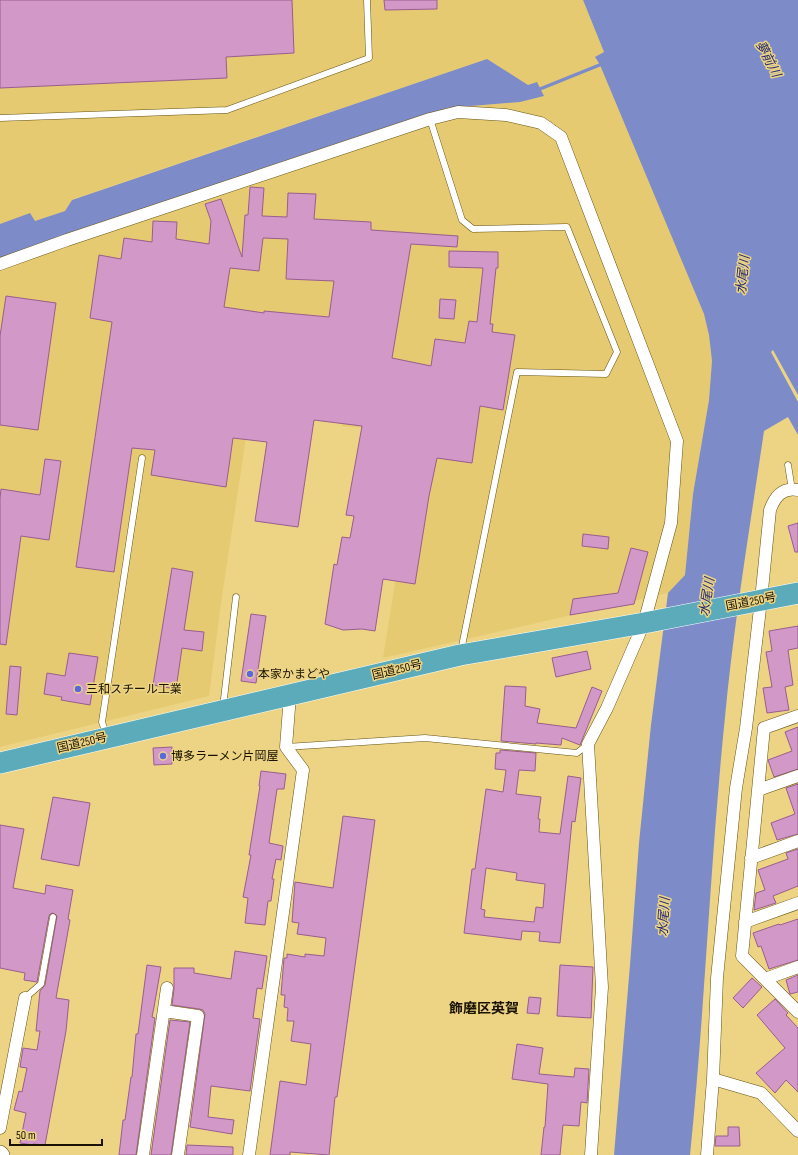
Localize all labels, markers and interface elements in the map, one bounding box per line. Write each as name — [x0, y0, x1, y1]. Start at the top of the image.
water label: 夢前川 — [752, 38, 785, 82]
water label: 水尾川 — [733, 253, 753, 295]
water label: 水尾川 — [696, 575, 718, 618]
street label: 国道250号 — [724, 590, 778, 614]
street label: 国道250号 — [370, 657, 424, 683]
place label: 本家かまどや — [258, 667, 330, 682]
marker: 本家かまどや — [245, 669, 255, 679]
place label: 三和スチール工業 — [86, 682, 182, 697]
marker: 三和スチール工業 — [73, 684, 83, 694]
street label: 国道250号 — [55, 730, 109, 756]
place label: 博多ラーメン片岡屋 — [171, 749, 279, 764]
marker: 博多ラーメン片岡屋 — [158, 751, 168, 761]
water label: 水尾川 — [655, 895, 673, 937]
district label: 飾磨区英賀 — [449, 1000, 519, 1017]
scale bar — [10, 1121, 102, 1147]
text: 50 m — [16, 1128, 36, 1143]

